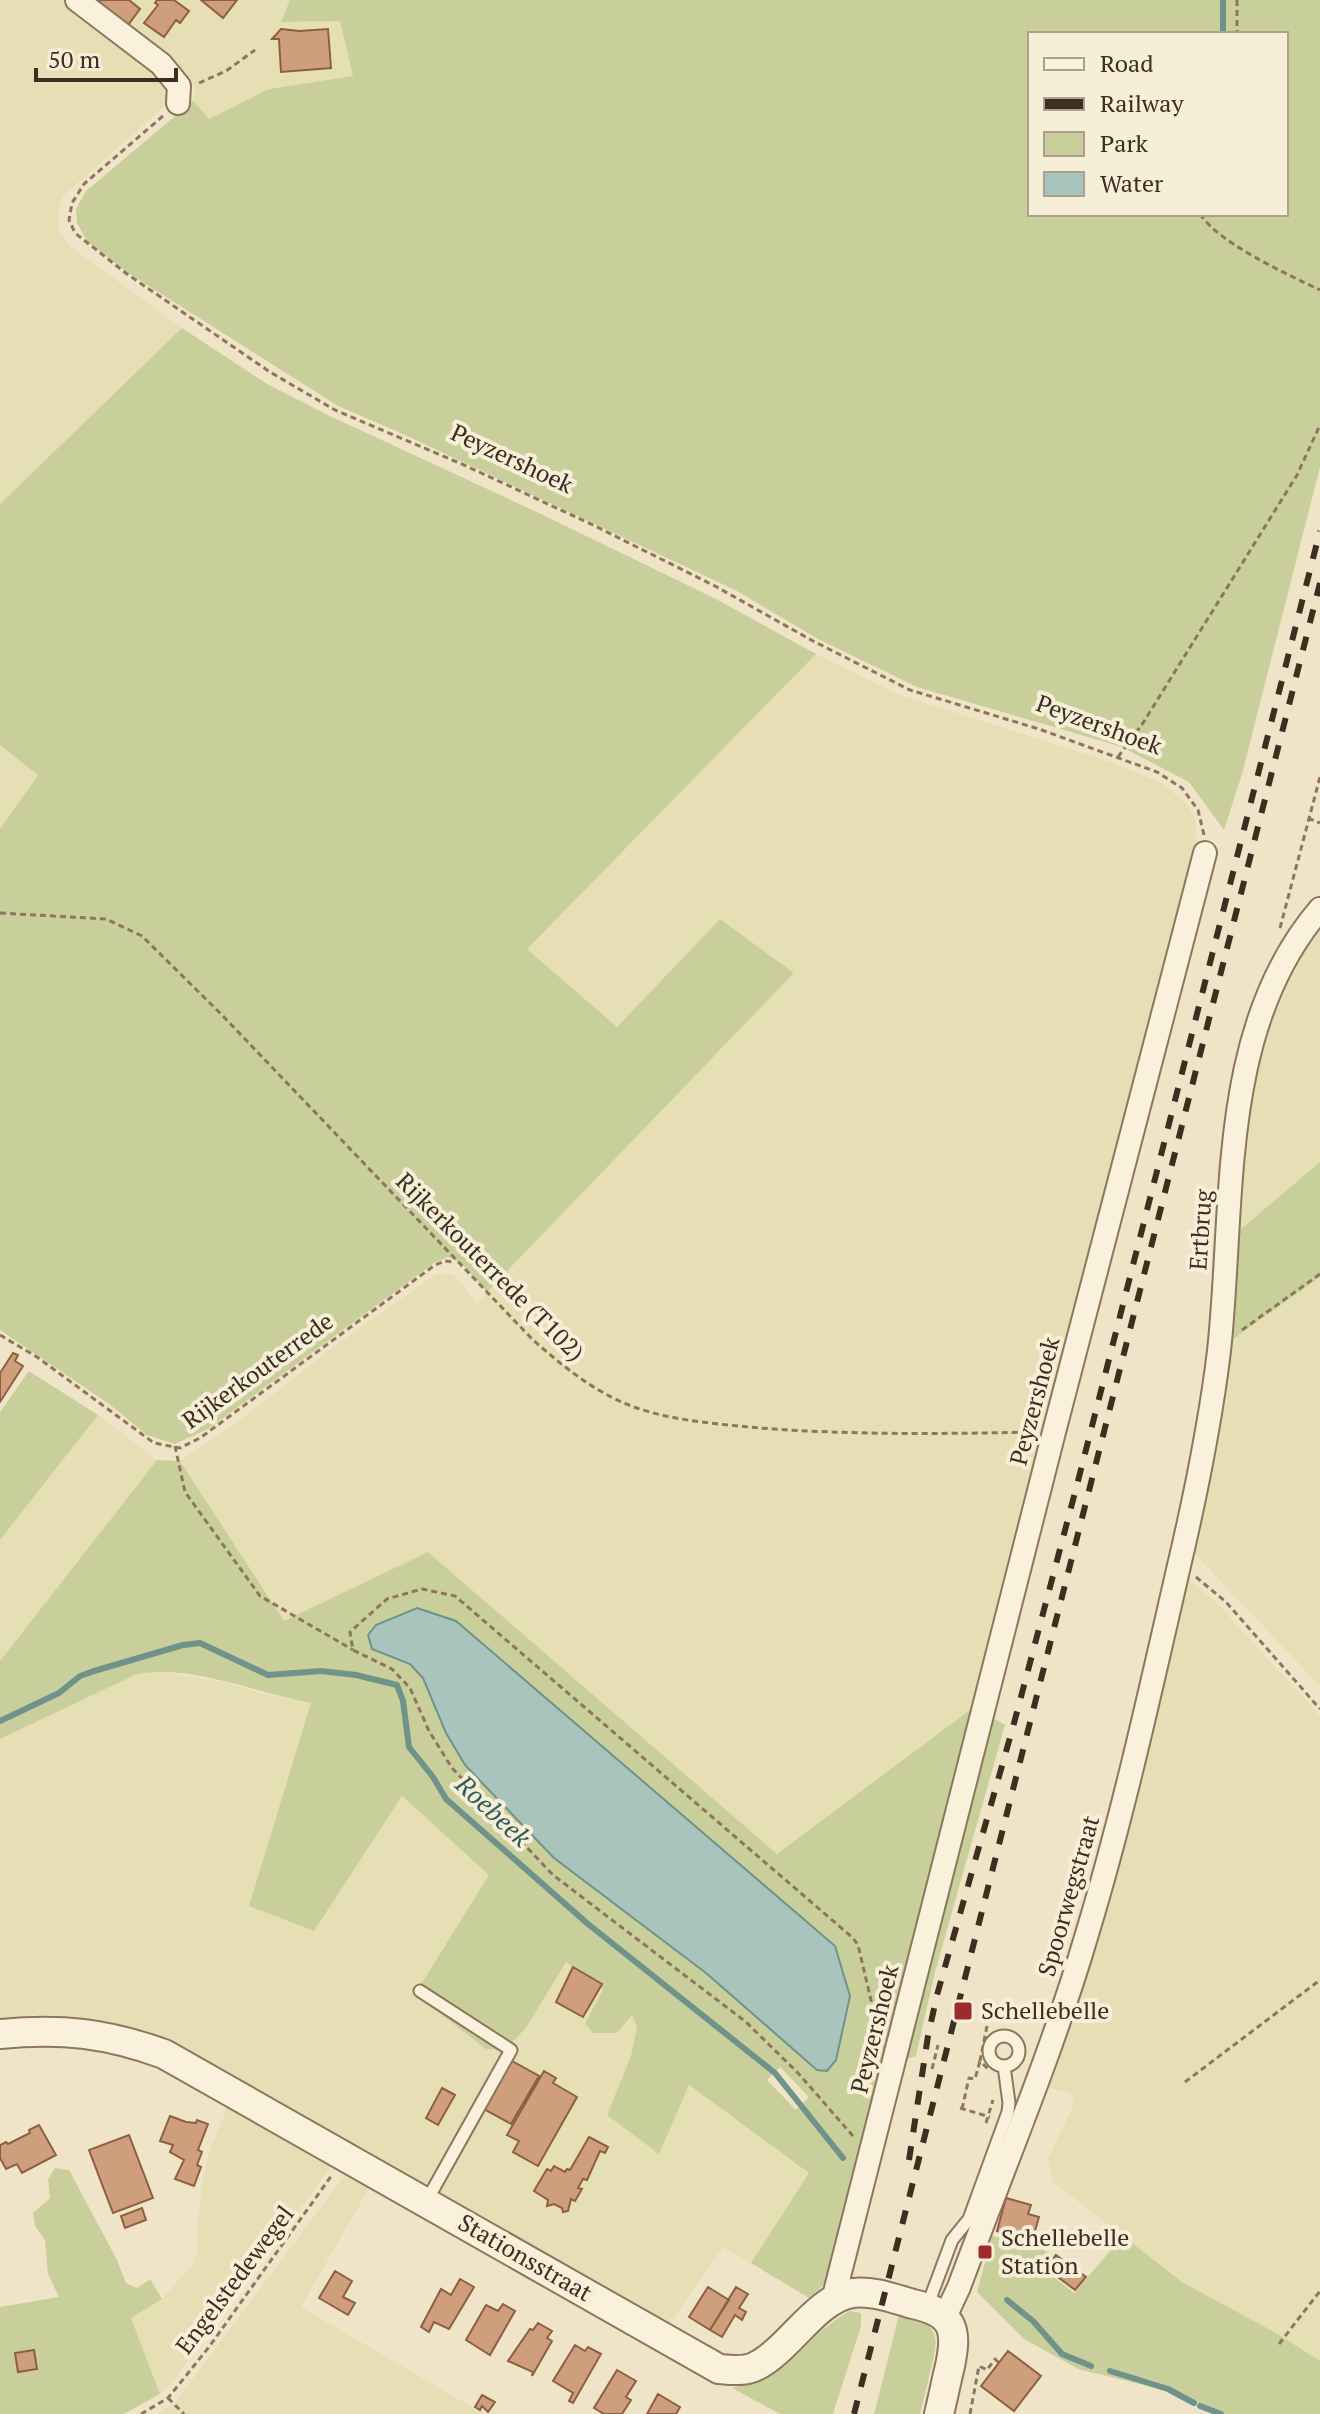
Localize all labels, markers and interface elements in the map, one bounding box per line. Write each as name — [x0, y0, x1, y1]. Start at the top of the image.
scale bar — [36, 32, 176, 82]
legend — [1028, 32, 1288, 216]
text: 50 m — [48, 43, 100, 75]
text: Road — [1100, 47, 1154, 79]
text: Railway — [1100, 87, 1184, 119]
text: Park — [1100, 127, 1149, 159]
text: Water — [1100, 167, 1164, 199]
street label: Peyzershoek — [446, 416, 579, 501]
street label: Peyzershoek — [1032, 686, 1167, 762]
street label: Rijkerkouterrede (T102) — [389, 1165, 592, 1368]
street label: Ertbrug — [1181, 1188, 1219, 1271]
street label: Rijkerkouterrede — [176, 1305, 339, 1436]
street label: Peyzershoek — [1002, 1332, 1067, 1468]
water label: Roebeek — [448, 1766, 539, 1854]
street label: Spoorwegstraat — [1030, 1811, 1106, 1980]
street label: Peyzershoek — [843, 1960, 906, 2097]
place label: Schellebelle — [981, 1994, 1109, 2026]
marker: Schellebelle — [952, 2000, 974, 2022]
street label: Engelstedewegel — [168, 2199, 301, 2360]
street label: Stationsstraat — [453, 2206, 598, 2308]
place label: Schellebelle Station — [1001, 2221, 1129, 2281]
marker: Schellebelle Station — [976, 2243, 994, 2261]

